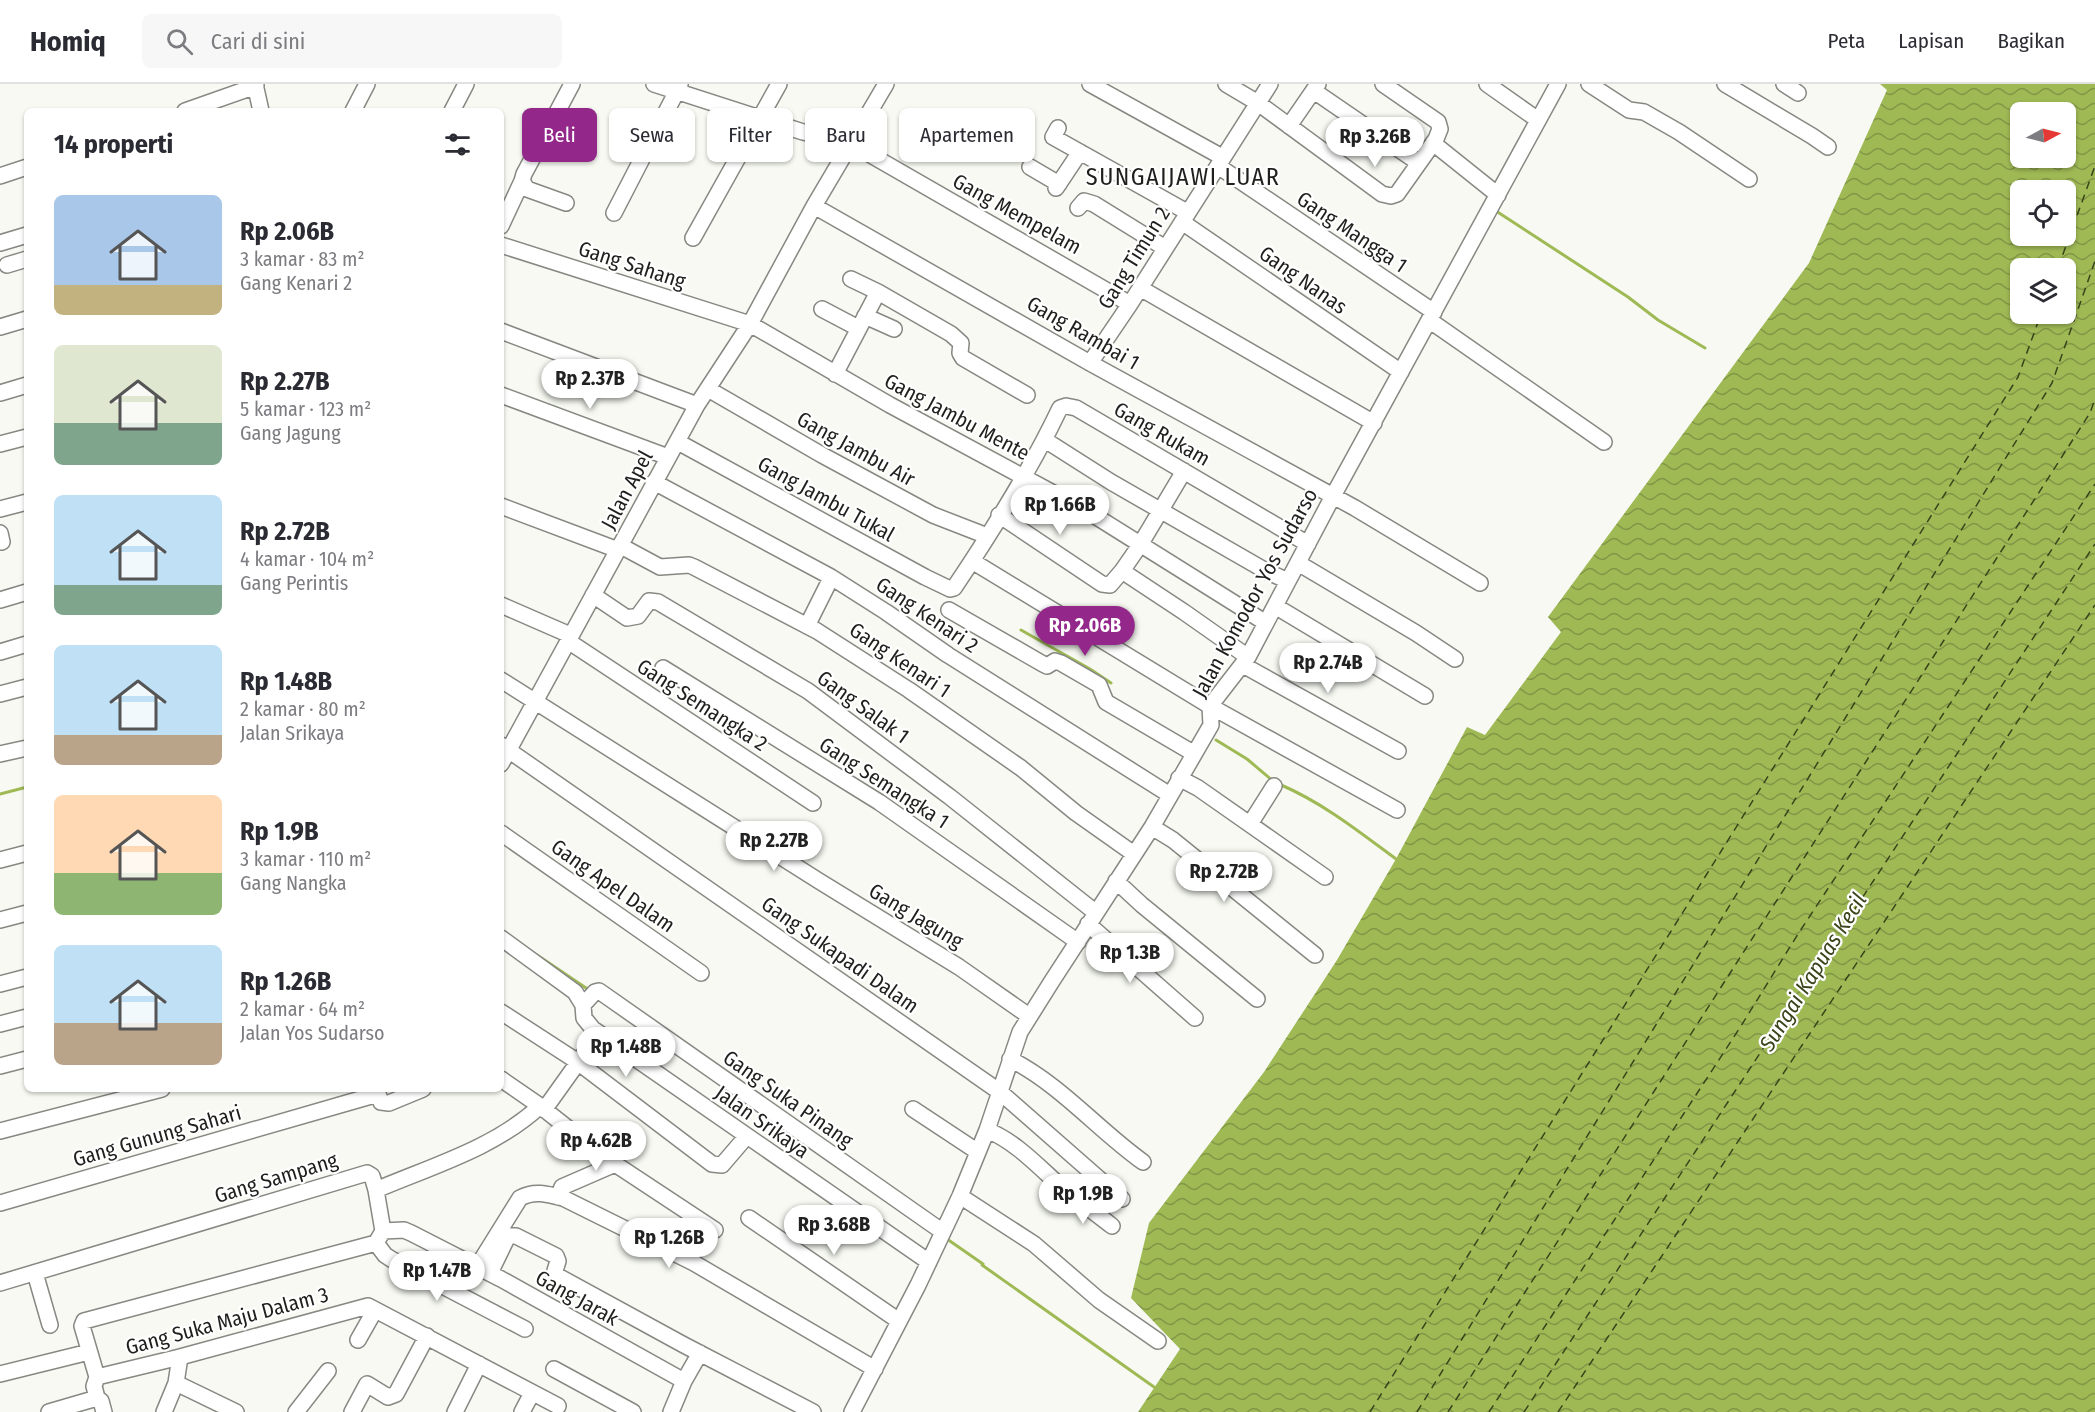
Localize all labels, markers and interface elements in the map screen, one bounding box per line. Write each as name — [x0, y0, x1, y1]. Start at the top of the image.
search box — [142, 14, 562, 68]
text: Homiq — [30, 25, 106, 58]
icon: search — [163, 25, 196, 58]
text: Cari di sini — [211, 28, 305, 55]
text: Peta — [1828, 28, 1865, 54]
text: Lapisan — [1898, 28, 1964, 54]
text: Bagikan — [1997, 28, 2065, 54]
north arrow — [2010, 102, 2076, 168]
map controls — [2010, 102, 2076, 324]
chip: Beli — [522, 108, 597, 162]
chip: Sewa — [609, 108, 695, 162]
chip: Filter — [707, 108, 793, 162]
chip: Baru — [805, 108, 887, 162]
chip: Apartemen — [899, 108, 1035, 162]
pin: Rp 3.26B — [1313, 117, 1437, 168]
text: Rp 3.26B — [1339, 124, 1411, 148]
icon: filters — [441, 128, 474, 161]
text: 14 properti — [54, 129, 173, 160]
district label: SUNGAIJAWI LUAR — [1086, 163, 1280, 191]
street label: Gang Mempelam — [948, 168, 1086, 260]
button: locate — [2010, 180, 2076, 246]
street label: Gang Mangga 1 — [1292, 186, 1412, 278]
street label: Gang Timun 2 — [1092, 202, 1176, 314]
text: Rp 2.06B — [240, 216, 334, 247]
icon: home — [102, 219, 174, 291]
street label: Gang Sahang — [575, 235, 689, 295]
street label: Gang Nanas — [1254, 240, 1352, 320]
text: 3 kamar · 83 m² — [240, 247, 365, 271]
button: layers — [2010, 258, 2076, 324]
text: Gang Kenari 2 — [240, 271, 352, 295]
street label: Gang Rambai 1 — [1022, 290, 1144, 376]
pin: Rp 2.37B — [528, 359, 652, 410]
text: Rp 2.27B — [240, 366, 330, 397]
text: Rp 2.37B — [555, 366, 625, 390]
street label: Gang Jambu Mente — [880, 368, 1034, 466]
icon: home — [102, 369, 174, 441]
street label: Gang Rukam — [1109, 396, 1215, 472]
text: 5 kamar · 123 m² — [240, 397, 371, 421]
street label: Gang Jambu Air — [792, 406, 920, 492]
text: Gang Jagung — [240, 421, 341, 445]
street label: Jalan Apel — [595, 446, 659, 534]
street label: Gang Jambu Tukal — [753, 451, 899, 548]
street label: Jalan Komodor Yos Sudarso — [1187, 484, 1323, 702]
pin: Rp 1.66B — [998, 485, 1122, 536]
text: Rp 1.66B — [1024, 492, 1096, 516]
text: Rp 2.72B — [240, 516, 330, 547]
icon: home — [102, 519, 174, 591]
text: 4 kamar · 104 m² — [240, 547, 374, 571]
text: Gang Perintis — [240, 571, 348, 595]
street label: Gang Kenari 2 — [871, 571, 983, 659]
pin: Rp 2.06B — [1023, 606, 1147, 657]
text: Rp 2.06B — [1049, 613, 1121, 637]
street label: Gang Kenari 1 — [844, 617, 956, 703]
pin: Rp 2.74B — [1266, 643, 1390, 694]
text: Rp 2.74B — [1293, 650, 1363, 674]
street label: Gang Semangka 2 — [632, 653, 772, 757]
street label: Gang Salak 1 — [812, 665, 914, 749]
text: Rp 1.48B — [240, 666, 332, 697]
icon: home — [102, 669, 174, 741]
text: 2 kamar · 80 m² — [240, 697, 366, 721]
text: Jalan Srikaya — [240, 721, 344, 745]
street label: Gang Semangka 1 — [814, 731, 954, 835]
text: Rp 1.9B — [240, 816, 319, 847]
icon: home — [102, 819, 174, 891]
pin: Rp 2.27B — [712, 821, 836, 872]
text: Rp 2.27B — [740, 828, 808, 852]
street label: Gang Apel Dalam — [546, 834, 680, 938]
text: 3 kamar · 110 m² — [240, 847, 371, 871]
pin: Rp 2.72B — [1162, 852, 1286, 903]
text: Rp 2.72B — [1189, 859, 1259, 883]
text: Gang Nangka — [240, 871, 347, 895]
street label: Gang Jagung — [864, 878, 968, 954]
water label: Sungai Kapuas Kecil — [1753, 888, 1873, 1057]
street label: Gang Sukapadi Dalam — [756, 891, 924, 1019]
pin: Rp 1.3B — [1075, 933, 1185, 984]
text: Rp 1.3B — [1100, 940, 1160, 964]
text: Rp 1.26B — [240, 966, 331, 997]
icon: home — [102, 969, 174, 1041]
text: 2 kamar · 64 m² — [240, 997, 365, 1021]
text: Jalan Yos Sudarso — [240, 1021, 384, 1045]
pin: Rp 1.48B — [564, 1027, 688, 1078]
text: Rp 1.48B — [591, 1034, 661, 1058]
street label: Gang Suka Pinang — [718, 1045, 858, 1154]
street label: Jalan Srikaya — [710, 1080, 814, 1164]
street label: Gang Gunung Sahari — [70, 1100, 244, 1172]
pin: Rp 4.62B — [534, 1121, 658, 1172]
text: Rp 4.62B — [560, 1128, 632, 1152]
street label: Gang Sampang — [211, 1147, 341, 1209]
pin: Rp 1.9B — [1028, 1174, 1138, 1225]
text: Rp 1.9B — [1053, 1181, 1113, 1205]
pin: Rp 3.68B — [772, 1205, 896, 1256]
text: Rp 3.68B — [798, 1212, 870, 1236]
pin: Rp 1.26B — [607, 1218, 731, 1269]
text: Rp 1.26B — [634, 1225, 704, 1249]
pin: Rp 1.47B — [375, 1251, 499, 1302]
text: Rp 1.47B — [403, 1258, 471, 1282]
street label: Gang Jarak — [531, 1265, 623, 1332]
street label: Gang Suka Maju Dalam 3 — [123, 1281, 331, 1361]

